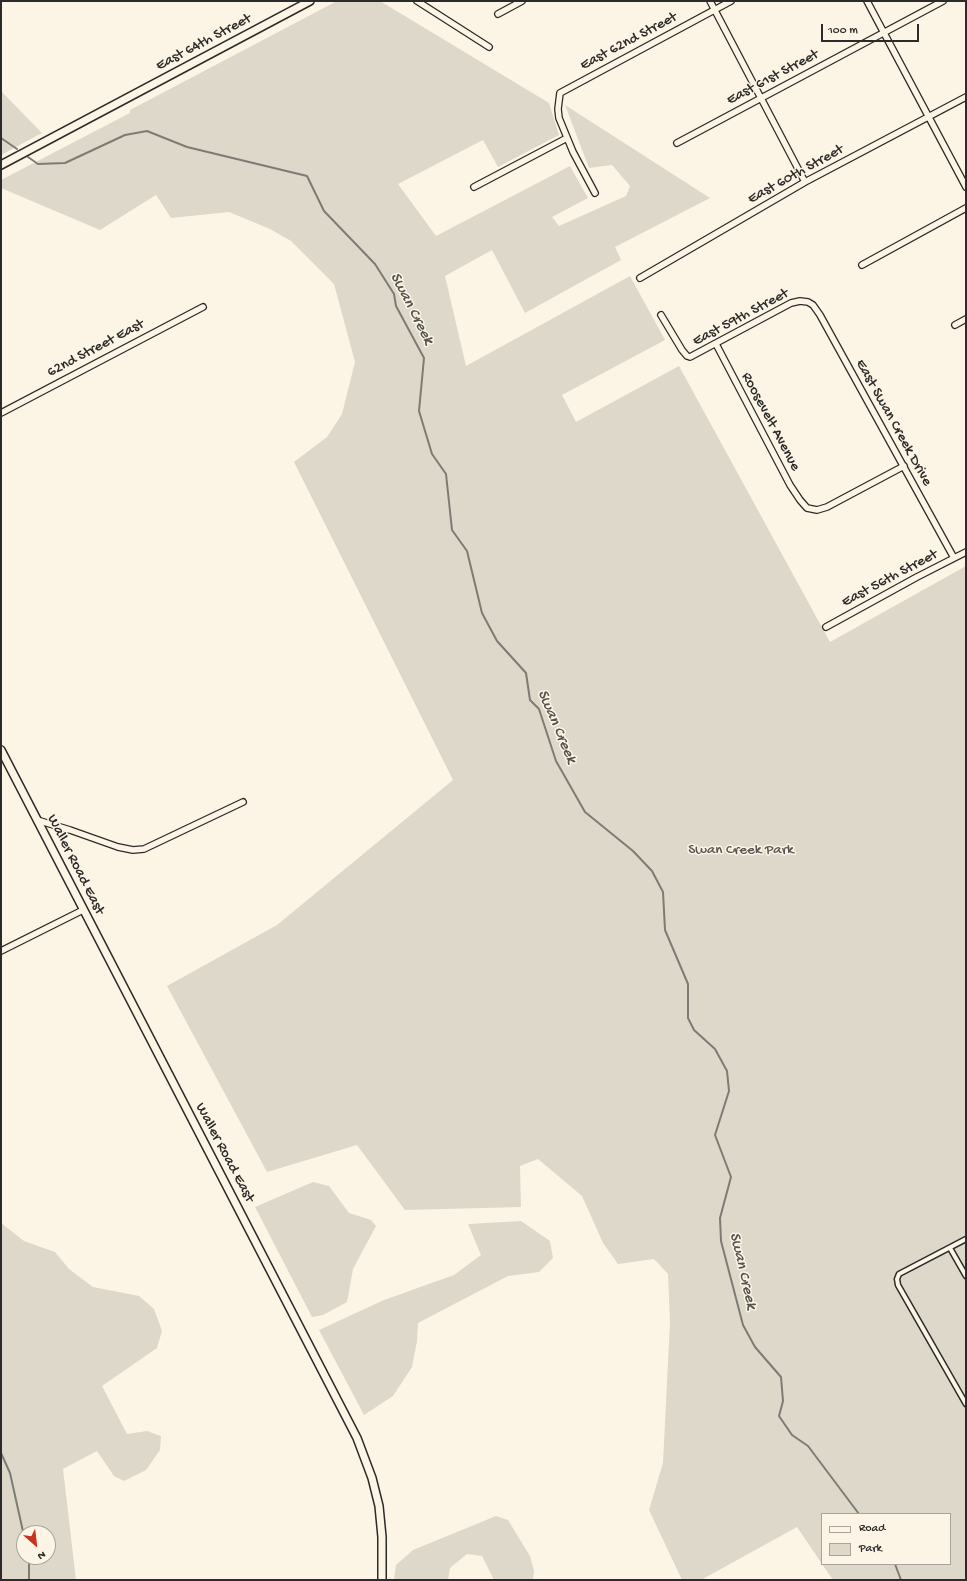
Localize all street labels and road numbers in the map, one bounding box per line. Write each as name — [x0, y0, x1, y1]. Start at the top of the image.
street label: East 62nd Street — [577, 9, 681, 75]
street label: East 64th Street — [153, 10, 255, 76]
street label: East 61st Street — [724, 46, 822, 110]
street label: East 60th Street — [745, 141, 847, 209]
street label: East 59th Street — [690, 285, 792, 351]
street label: 62nd Street East — [44, 316, 148, 382]
street label: East Swan Creek Drive — [851, 356, 935, 490]
street label: Roosevelt Avenue — [736, 370, 804, 474]
street label: East 56th Street — [839, 546, 941, 612]
street label: Waller Road East — [42, 812, 108, 918]
street label: Waller Road East — [190, 1100, 258, 1206]

